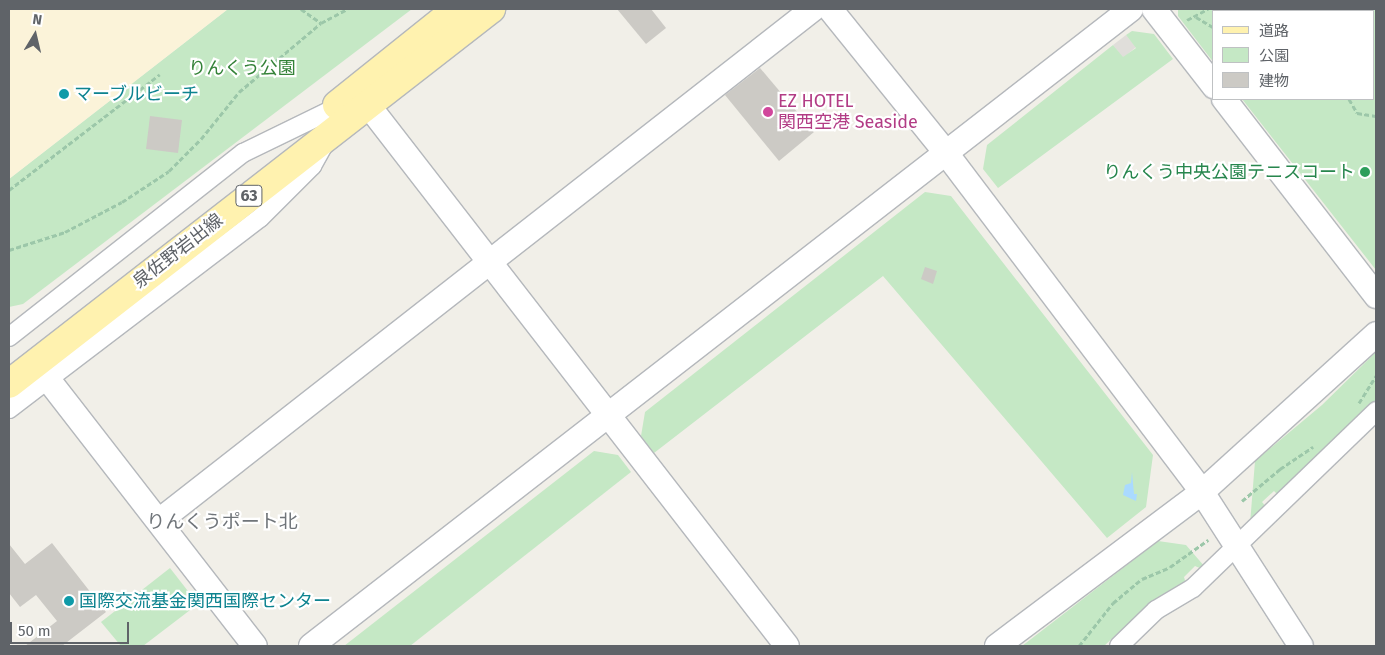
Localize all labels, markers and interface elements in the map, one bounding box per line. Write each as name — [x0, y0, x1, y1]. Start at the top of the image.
north arrow — [10, 10, 60, 60]
legend — [1212, 10, 1375, 100]
text: N — [31, 11, 43, 29]
text: 道路 — [1259, 22, 1289, 40]
text: 公園 — [1259, 47, 1289, 65]
park label: りんくう公園 — [188, 57, 296, 79]
text: 建物 — [1259, 72, 1289, 90]
place label: マーブルビーチ — [74, 83, 200, 105]
marker: マーブルビーチ — [58, 88, 70, 100]
place label: EZ HOTEL 関西空港 Seaside — [778, 91, 918, 134]
marker: EZ HOTEL 関西空港 Seaside — [762, 106, 774, 118]
place label: りんくう中央公園テニスコート — [1103, 161, 1355, 183]
marker: りんくう中央公園テニスコート — [1359, 166, 1371, 178]
road number: 63 — [235, 182, 263, 210]
street label: 泉佐野岩出線 — [129, 209, 227, 293]
district label: りんくうポート北 — [146, 511, 298, 533]
place label: 国際交流基金関西国際センター — [79, 590, 331, 612]
marker: 国際交流基金関西国際センター — [63, 595, 75, 607]
scale bar — [12, 612, 131, 644]
text: 50 m — [18, 622, 51, 640]

